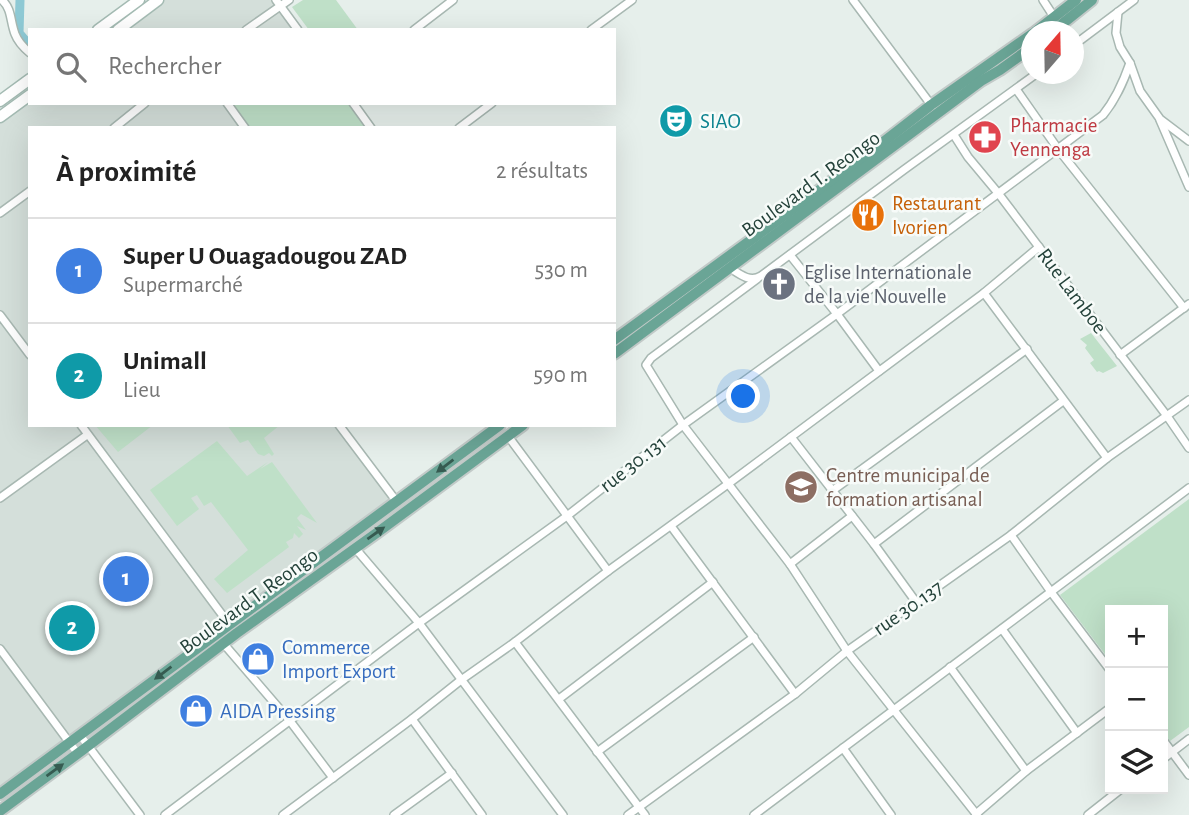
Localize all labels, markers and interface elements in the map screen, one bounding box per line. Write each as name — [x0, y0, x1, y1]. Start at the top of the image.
north arrow — [1021, 21, 1084, 84]
search box — [28, 28, 616, 105]
icon: search — [52, 48, 90, 86]
text: Rechercher — [108, 53, 221, 79]
theatre icon: SIAO — [657, 102, 695, 140]
place label: SIAO — [700, 111, 741, 132]
place label: Pharmacie Yennenga — [1010, 115, 1097, 160]
pharmacy icon: Pharmacie Yennenga — [966, 118, 1004, 156]
street label: Boulevard T. Reongo — [738, 127, 884, 241]
text: À proximité — [56, 157, 196, 187]
text: 2 résultats — [496, 160, 588, 183]
place label: Restaurant Ivorien — [892, 193, 981, 238]
restaurant icon: Restaurant Ivorien — [849, 196, 887, 234]
text: Super U Ouagadougou ZAD — [123, 243, 407, 269]
street label: Rue Lamboe — [1033, 244, 1111, 338]
text: 1 — [75, 259, 83, 282]
text: 530 m — [535, 259, 588, 282]
place label: Eglise Internationale de la vie Nouvelle — [804, 262, 972, 307]
church icon: Eglise Internationale de la vie Nouvelle — [760, 265, 798, 303]
text: Supermarché — [123, 274, 243, 297]
text: Unimall — [123, 348, 207, 374]
text: 2 — [74, 364, 84, 387]
text: 590 m — [533, 364, 588, 387]
text: Lieu — [123, 379, 160, 402]
your location — [726, 379, 760, 413]
street label: rue 30.131 — [596, 432, 670, 496]
one-way arrow — [437, 459, 455, 474]
place label: Centre municipal de formation artisanal — [826, 465, 990, 510]
school or university icon: Centre municipal de formation artisanal — [782, 468, 820, 506]
one-way arrow — [367, 526, 385, 540]
street label: Boulevard T. Reongo — [176, 544, 322, 658]
pin: 1 — [103, 553, 149, 605]
street label: rue 30.137 — [869, 576, 947, 639]
pin: 2 — [49, 602, 95, 654]
map controls — [1105, 605, 1168, 794]
button: + — [1105, 605, 1168, 668]
place label: Commerce Import Export — [282, 637, 396, 682]
shop icon: Commerce Import Export — [239, 640, 277, 678]
one-way arrow — [154, 666, 172, 680]
button: − — [1105, 668, 1168, 731]
shop icon: AIDA Pressing — [177, 692, 215, 730]
place label: AIDA Pressing — [220, 701, 336, 722]
button: layers — [1105, 731, 1168, 794]
one-way arrow — [46, 764, 64, 778]

